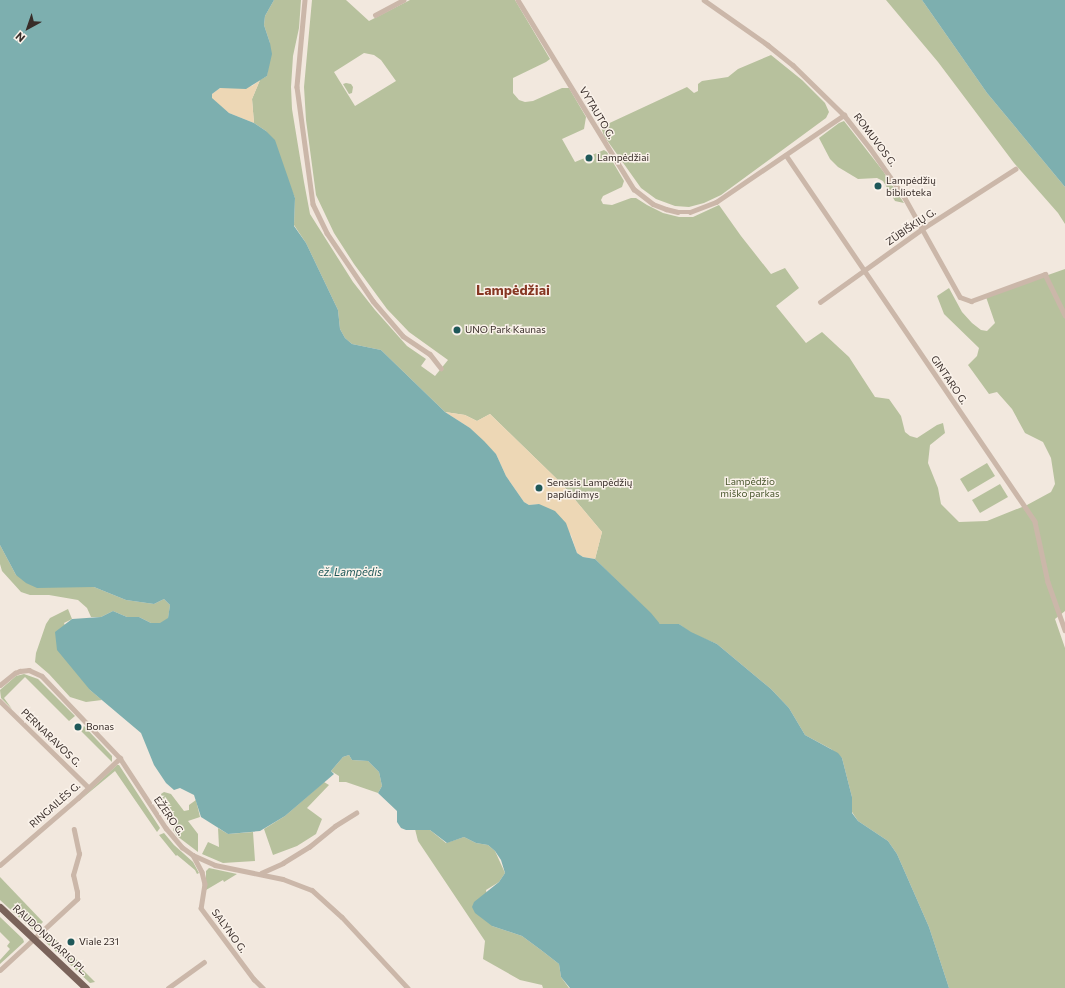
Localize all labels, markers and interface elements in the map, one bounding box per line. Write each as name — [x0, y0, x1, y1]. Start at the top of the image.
north arrow — [8, 8, 48, 48]
text: N — [13, 30, 27, 45]
street label: VYTAUTO G. — [577, 85, 617, 141]
street label: ROMUVOS G. — [851, 111, 899, 169]
place label: Lampėdžiai — [597, 152, 649, 164]
marker: Lampėdžiai — [584, 153, 594, 163]
place label: Lampėdžių biblioteka — [886, 174, 936, 198]
marker: Lampėdžių biblioteka — [873, 181, 883, 191]
street label: ZŪBIŠKIŲ G. — [884, 206, 938, 248]
district label: Lampėdžiai — [476, 282, 550, 298]
place label: UNO Park Kaunas — [465, 324, 546, 336]
marker: UNO Park Kaunas — [452, 325, 462, 335]
street label: GINTARO G. — [928, 353, 970, 407]
park label: Lampėdžio miško parkas — [720, 475, 780, 498]
place label: Senasis Lampėdžių paplūdimys — [547, 476, 632, 500]
marker: Senasis Lampėdžių paplūdimys — [534, 483, 544, 493]
water label: ež. Lampėdis — [318, 565, 382, 579]
street label: PERNARAVOS G. — [19, 706, 83, 770]
place label: Bonas — [86, 721, 114, 733]
marker: Bonas — [73, 722, 83, 732]
street label: RINGAILĖS G. — [27, 780, 83, 830]
street label: EŽERO G. — [151, 794, 187, 838]
street label: RAUDONDVARIO PL. — [10, 902, 90, 978]
street label: SALYNO G. — [209, 907, 249, 955]
place label: Viale 231 — [79, 936, 119, 948]
marker: Viale 231 — [66, 937, 76, 947]

